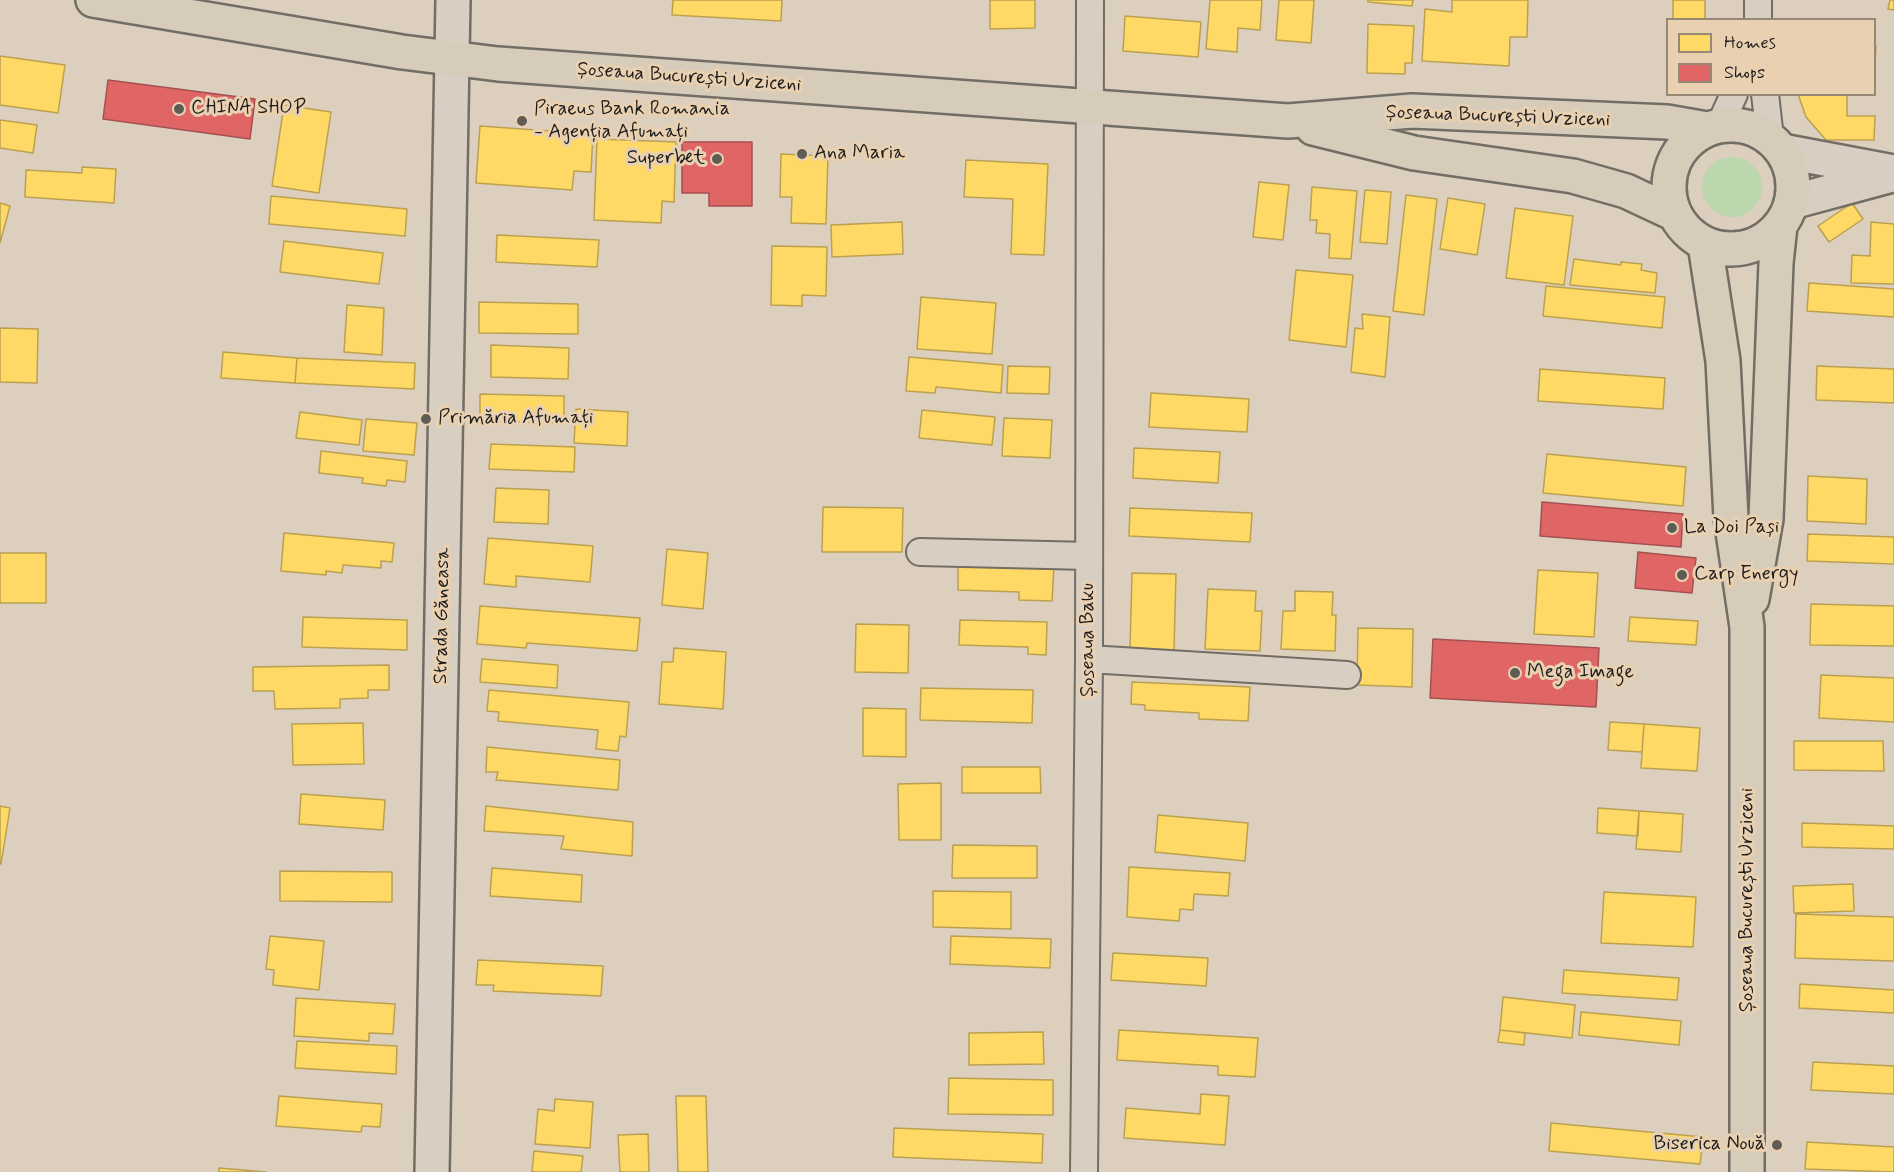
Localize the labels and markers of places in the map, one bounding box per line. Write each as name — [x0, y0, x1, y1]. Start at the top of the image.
place label: CHINA SHOP — [191, 97, 306, 121]
place label: Piraeus Bank Romania - Agenția Afumați — [534, 98, 730, 145]
marker: CHINA SHOP — [172, 102, 186, 116]
marker: Piraeus Bank Romania - Agenția Afumați — [515, 114, 529, 128]
place label: Ana Maria — [814, 142, 905, 166]
place label: Superbet — [627, 147, 705, 171]
marker: Ana Maria — [795, 147, 809, 161]
marker: Superbet — [710, 152, 724, 166]
place label: Primăria Afumați — [438, 407, 593, 431]
marker: Primăria Afumați — [419, 412, 433, 426]
place label: La Doi Pași — [1684, 516, 1779, 540]
marker: La Doi Pași — [1665, 521, 1679, 535]
place label: Carp Energy — [1694, 563, 1799, 587]
marker: Carp Energy — [1675, 568, 1689, 582]
place label: Mega Image — [1527, 661, 1634, 685]
marker: Mega Image — [1508, 666, 1522, 680]
place label: Biserica Nouă — [1654, 1133, 1765, 1157]
marker: Biserica Nouă — [1770, 1138, 1784, 1152]

